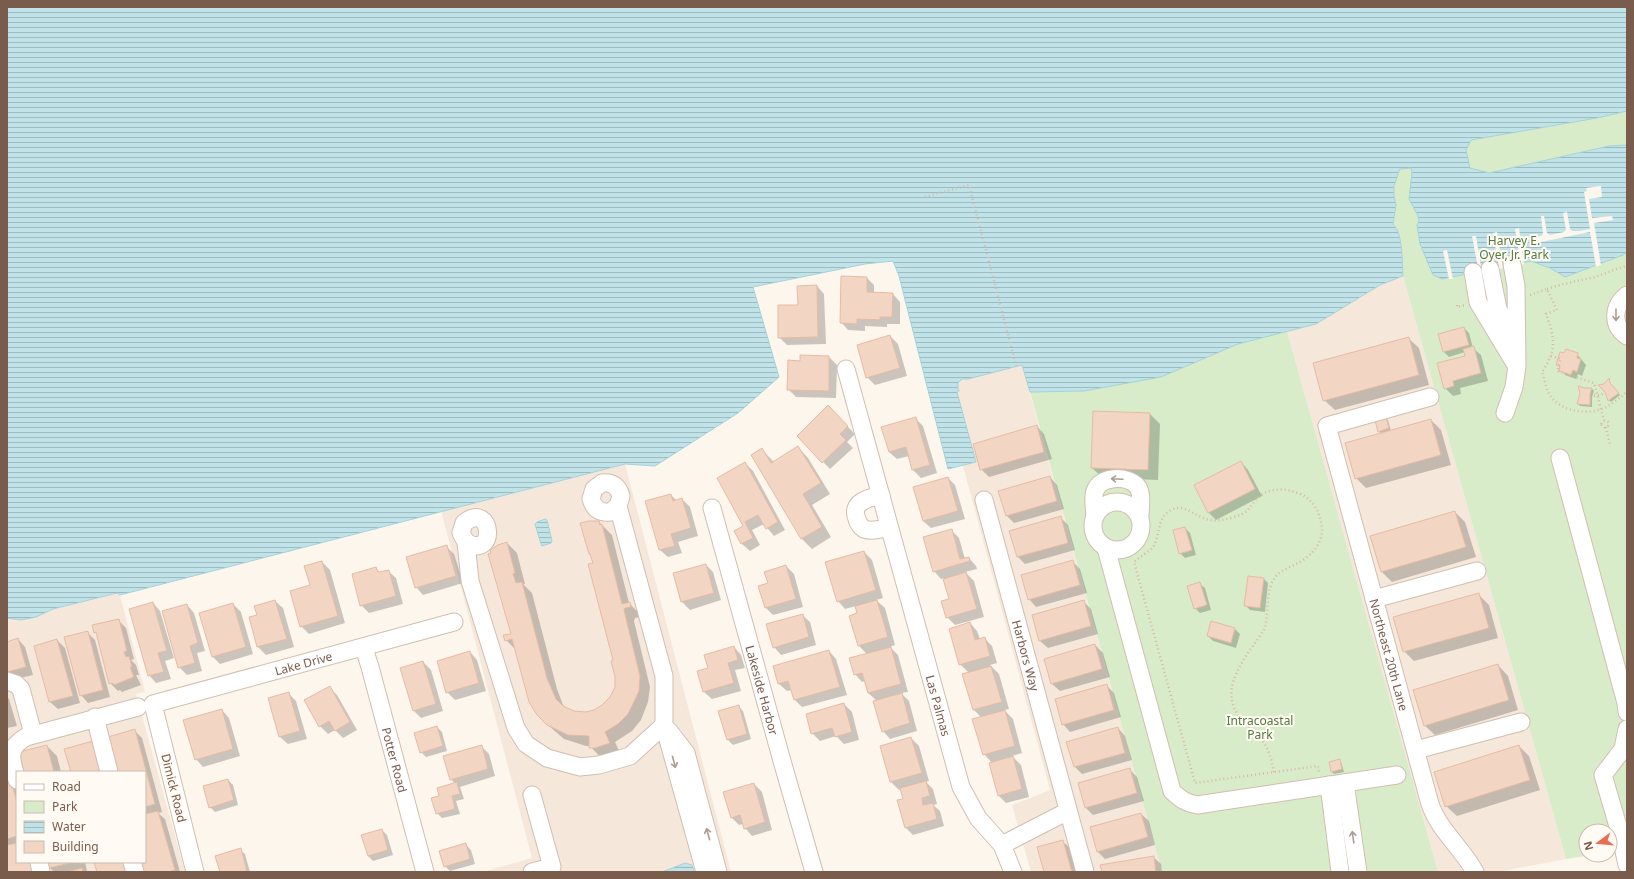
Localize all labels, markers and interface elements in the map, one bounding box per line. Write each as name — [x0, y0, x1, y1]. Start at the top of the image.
park label: Harvey E. Oyer, Jr. Park — [1479, 232, 1549, 263]
one-way arrow — [1612, 308, 1620, 321]
one-way arrow — [1111, 476, 1124, 483]
street label: Northeast 20th Lane — [1366, 597, 1413, 713]
street label: Harbors Way — [1008, 618, 1044, 694]
street label: Lakeside Harbor — [742, 643, 783, 737]
street label: Lake Drive — [273, 647, 334, 679]
street label: Las Palmas — [922, 673, 955, 738]
park label: Intracoastal Park — [1227, 712, 1293, 743]
street label: Potter Road — [378, 725, 412, 794]
street label: Dimick Road — [157, 752, 191, 824]
one-way arrow — [671, 756, 679, 769]
legend — [16, 771, 146, 863]
text: Road — [52, 778, 81, 795]
text: Park — [52, 798, 78, 815]
text: Water — [52, 818, 86, 835]
north arrow — [1578, 823, 1618, 863]
one-way arrow — [704, 828, 711, 841]
one-way arrow — [1349, 831, 1357, 844]
text: Building — [52, 838, 99, 855]
text: N — [1579, 840, 1596, 852]

